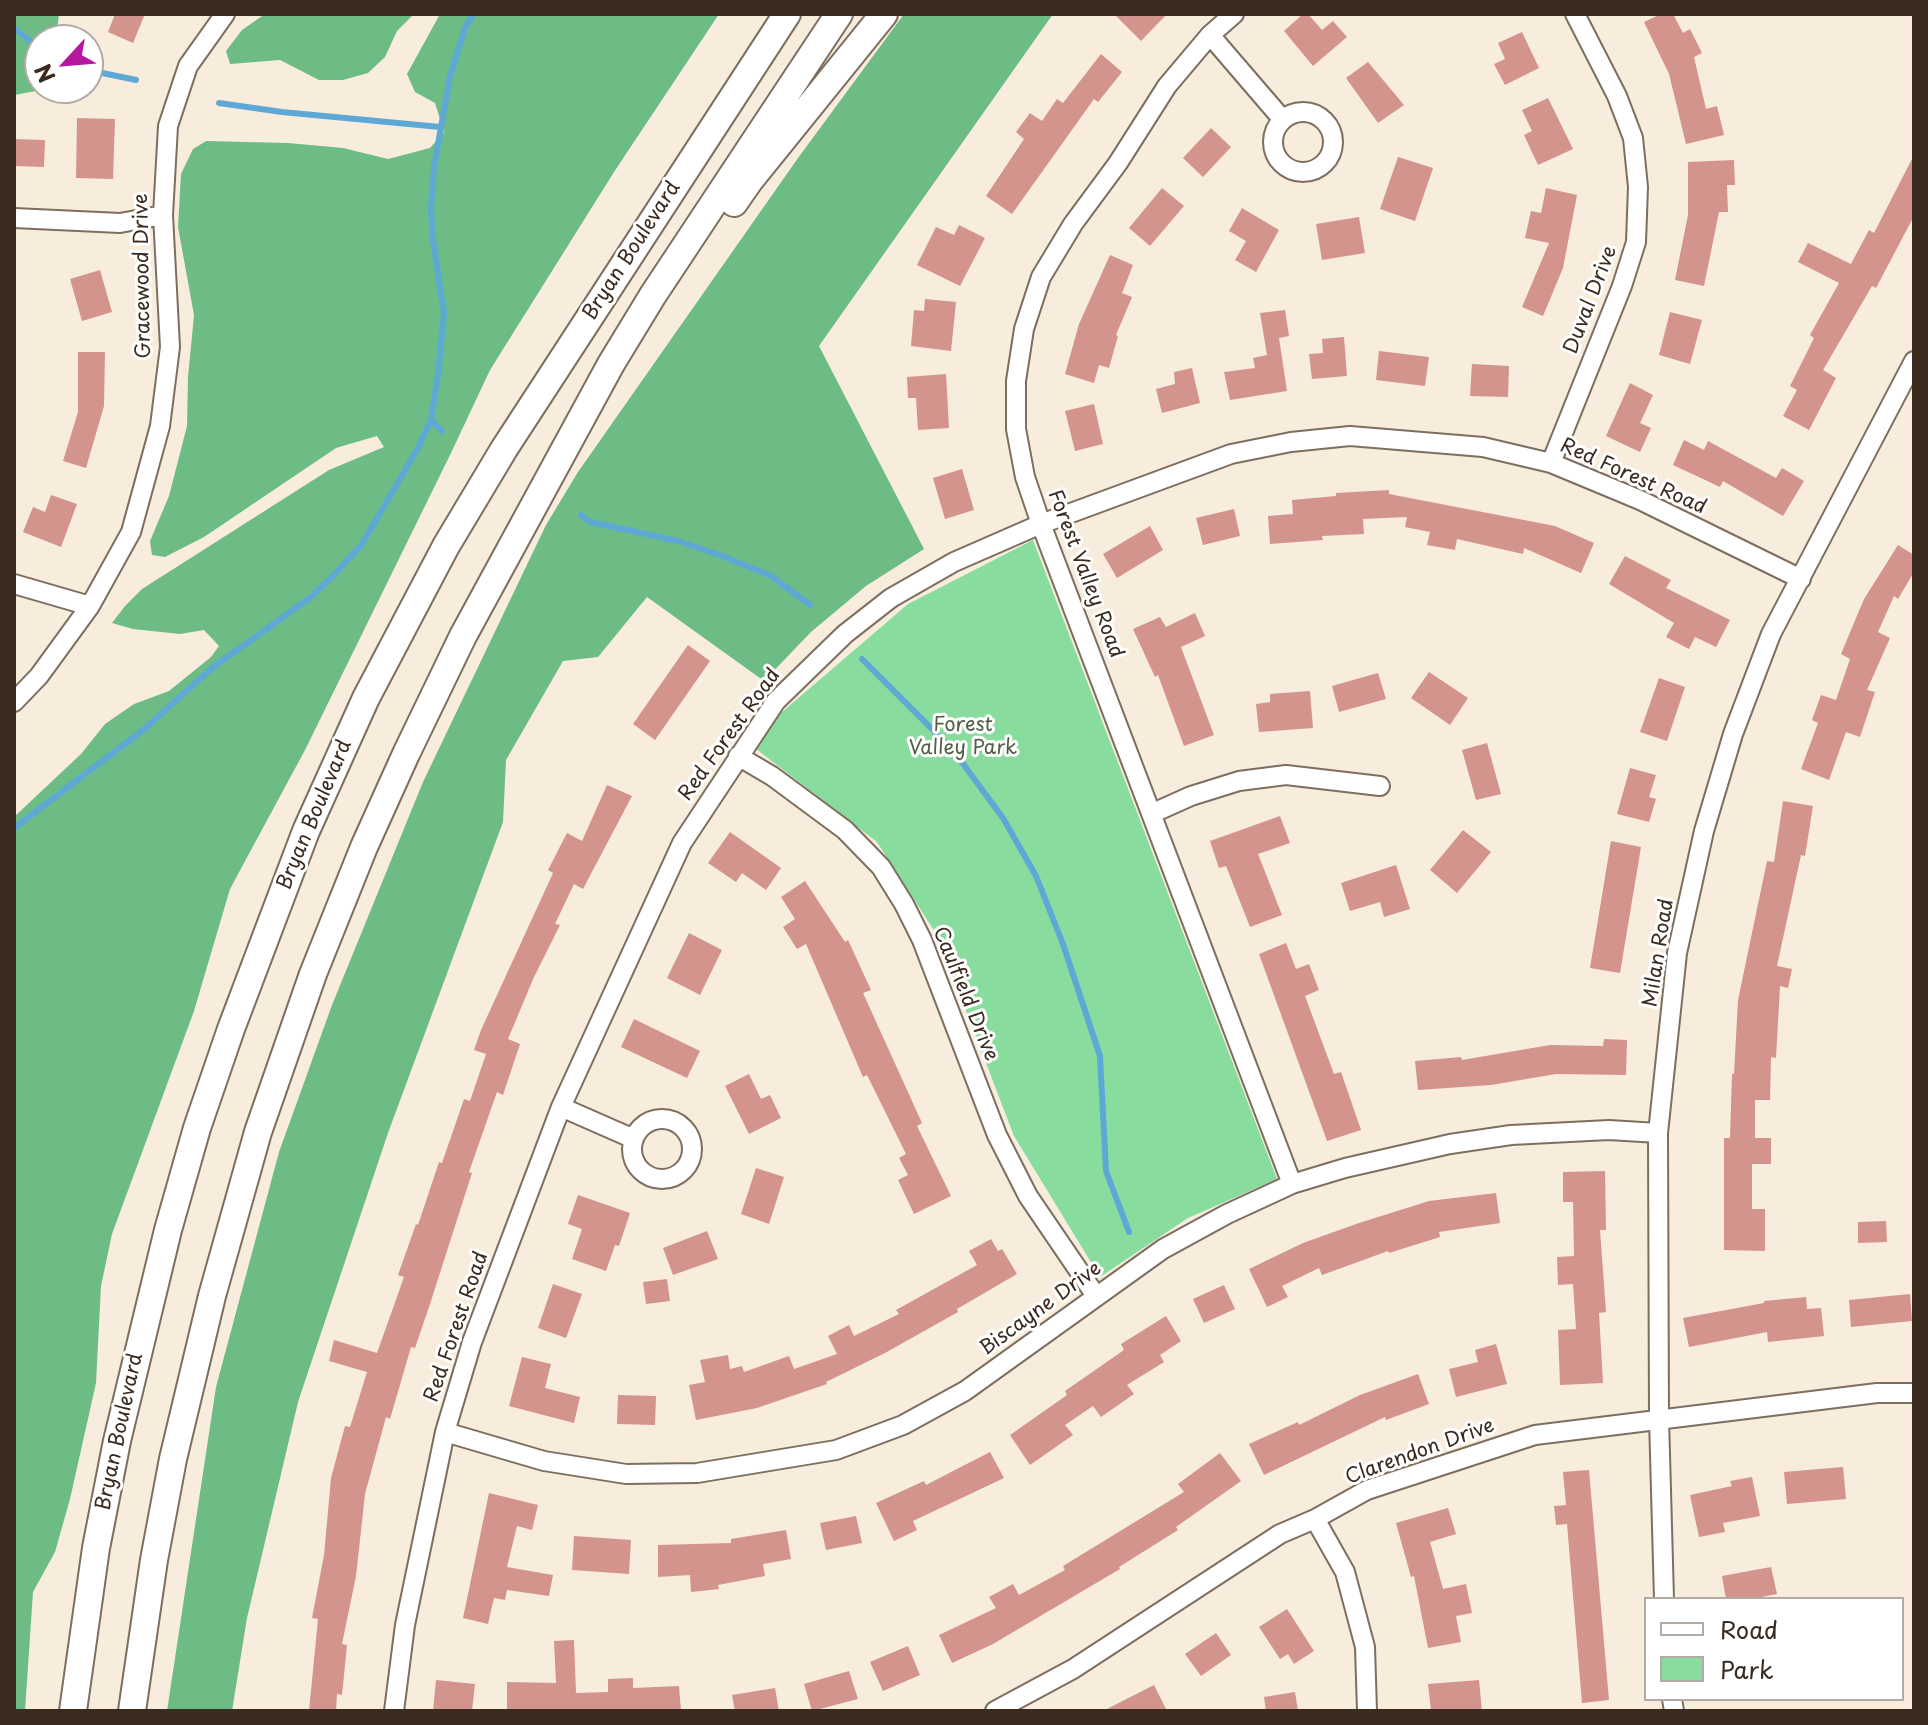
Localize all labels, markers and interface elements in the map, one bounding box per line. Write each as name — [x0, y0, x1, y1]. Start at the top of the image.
north arrow — [24, 24, 104, 104]
text: N — [25, 59, 62, 89]
street label: Bryan Boulevard — [578, 177, 686, 325]
street label: Gracewood Drive — [130, 193, 156, 359]
street label: Duval Drive — [1559, 243, 1623, 357]
street label: Red Forest Road — [1556, 434, 1710, 520]
street label: Forest Valley Road — [1042, 487, 1128, 661]
street label: Red Forest Road — [674, 664, 786, 806]
park label: Forest Valley Park — [909, 713, 1017, 760]
street label: Bryan Boulevard — [273, 736, 357, 894]
street label: Milan Road — [1639, 897, 1679, 1009]
street label: Caulfield Drive — [927, 923, 1003, 1065]
street label: Red Forest Road — [420, 1249, 494, 1405]
street label: Biscayne Drive — [976, 1257, 1106, 1361]
street label: Bryan Boulevard — [92, 1351, 148, 1513]
street label: Clarendon Drive — [1342, 1414, 1498, 1490]
legend — [1644, 1597, 1904, 1701]
text: Road — [1720, 1611, 1778, 1647]
text: Park — [1720, 1651, 1774, 1687]

